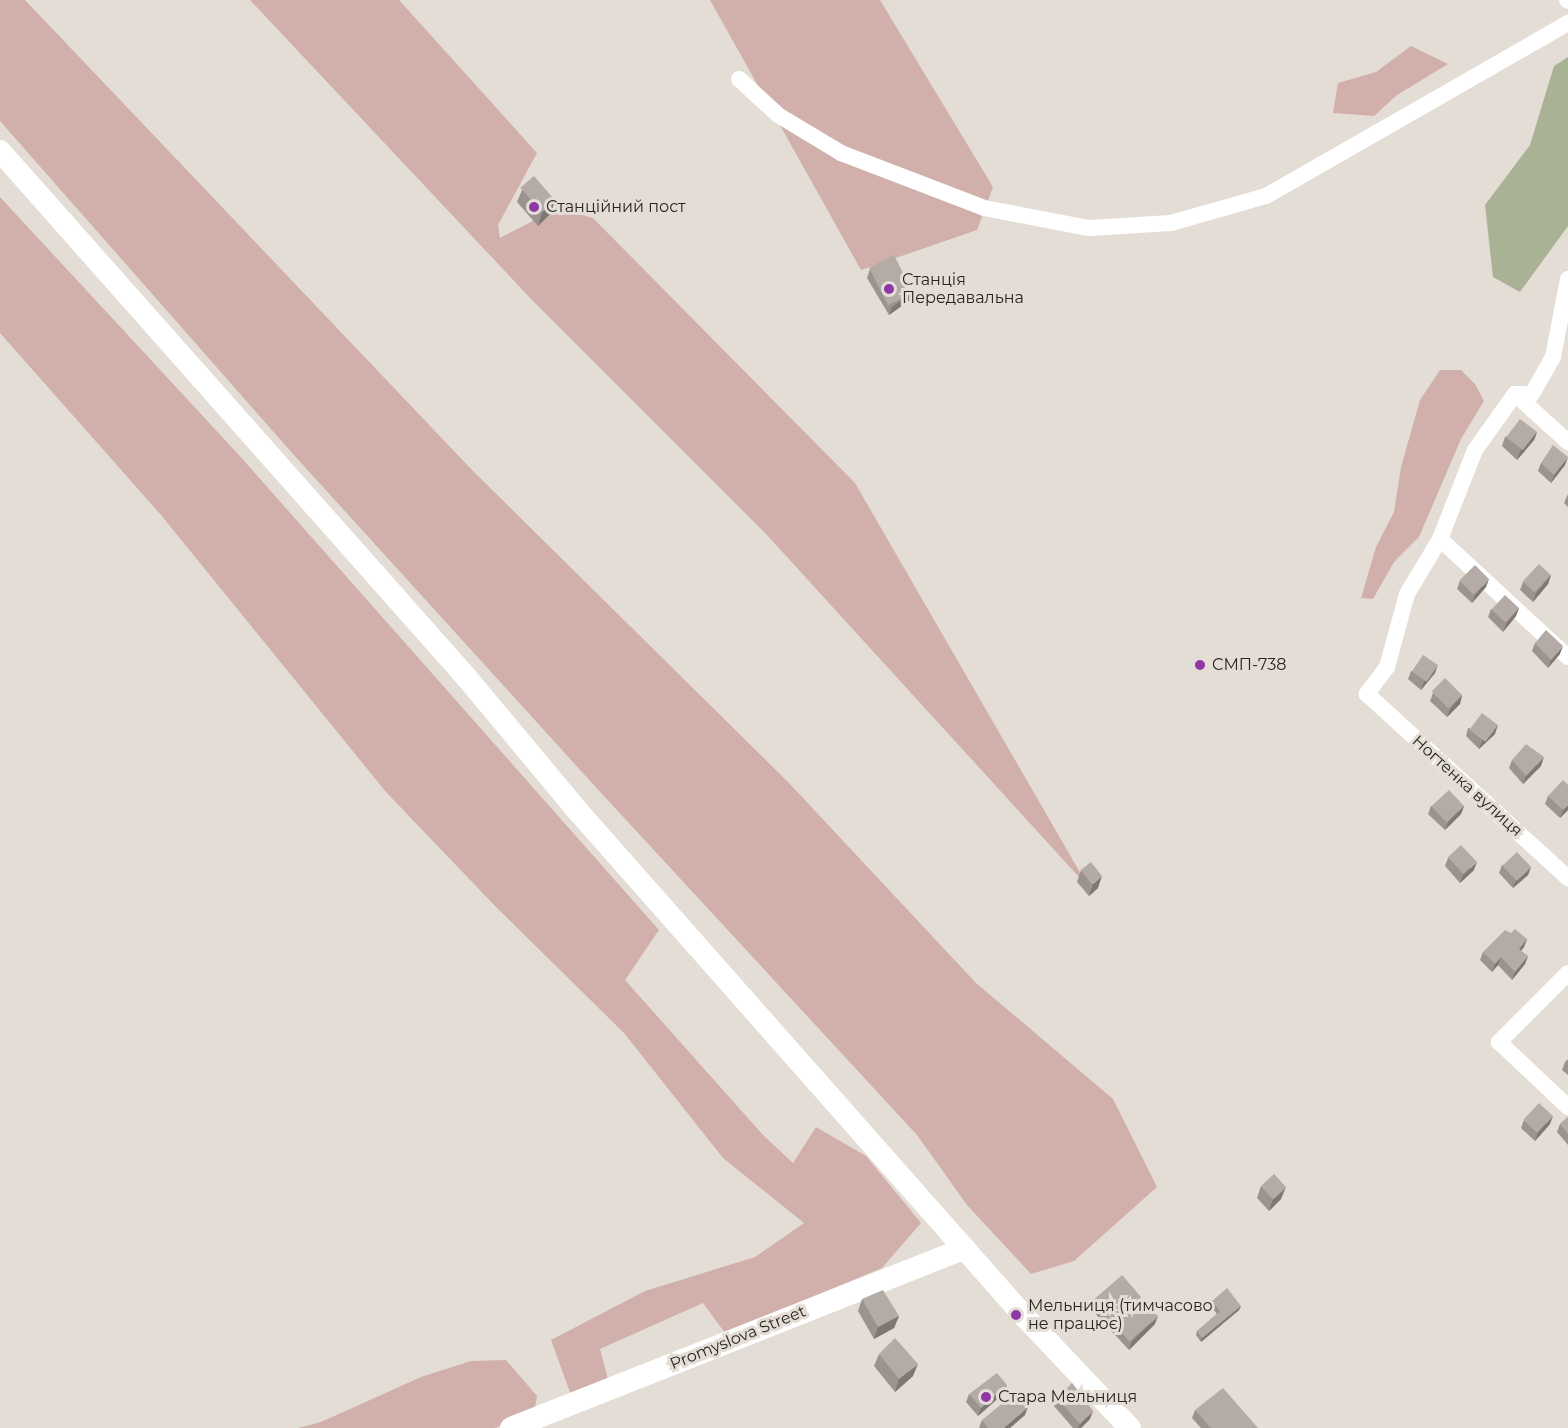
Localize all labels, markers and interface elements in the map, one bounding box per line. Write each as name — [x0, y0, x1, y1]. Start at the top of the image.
place label: Станційний пост — [546, 197, 686, 217]
marker: Станційний пост — [527, 200, 541, 214]
place label: Станція Передавальна — [902, 270, 1024, 308]
marker: Станція Передавальна — [880, 280, 898, 298]
place label: СМП-738 — [1212, 655, 1287, 675]
marker: СМП-738 — [1193, 658, 1207, 672]
street label: Ногтенка вулиця — [1408, 731, 1526, 841]
place label: Мельниця (тимчасово не працює) — [1028, 1296, 1213, 1334]
street label: Promyslova Street — [667, 1302, 809, 1374]
marker: Мельниця (тимчасово не працює) — [1009, 1308, 1023, 1322]
place label: Стара Мельниця — [998, 1387, 1137, 1407]
marker: Стара Мельниця — [979, 1390, 993, 1404]

